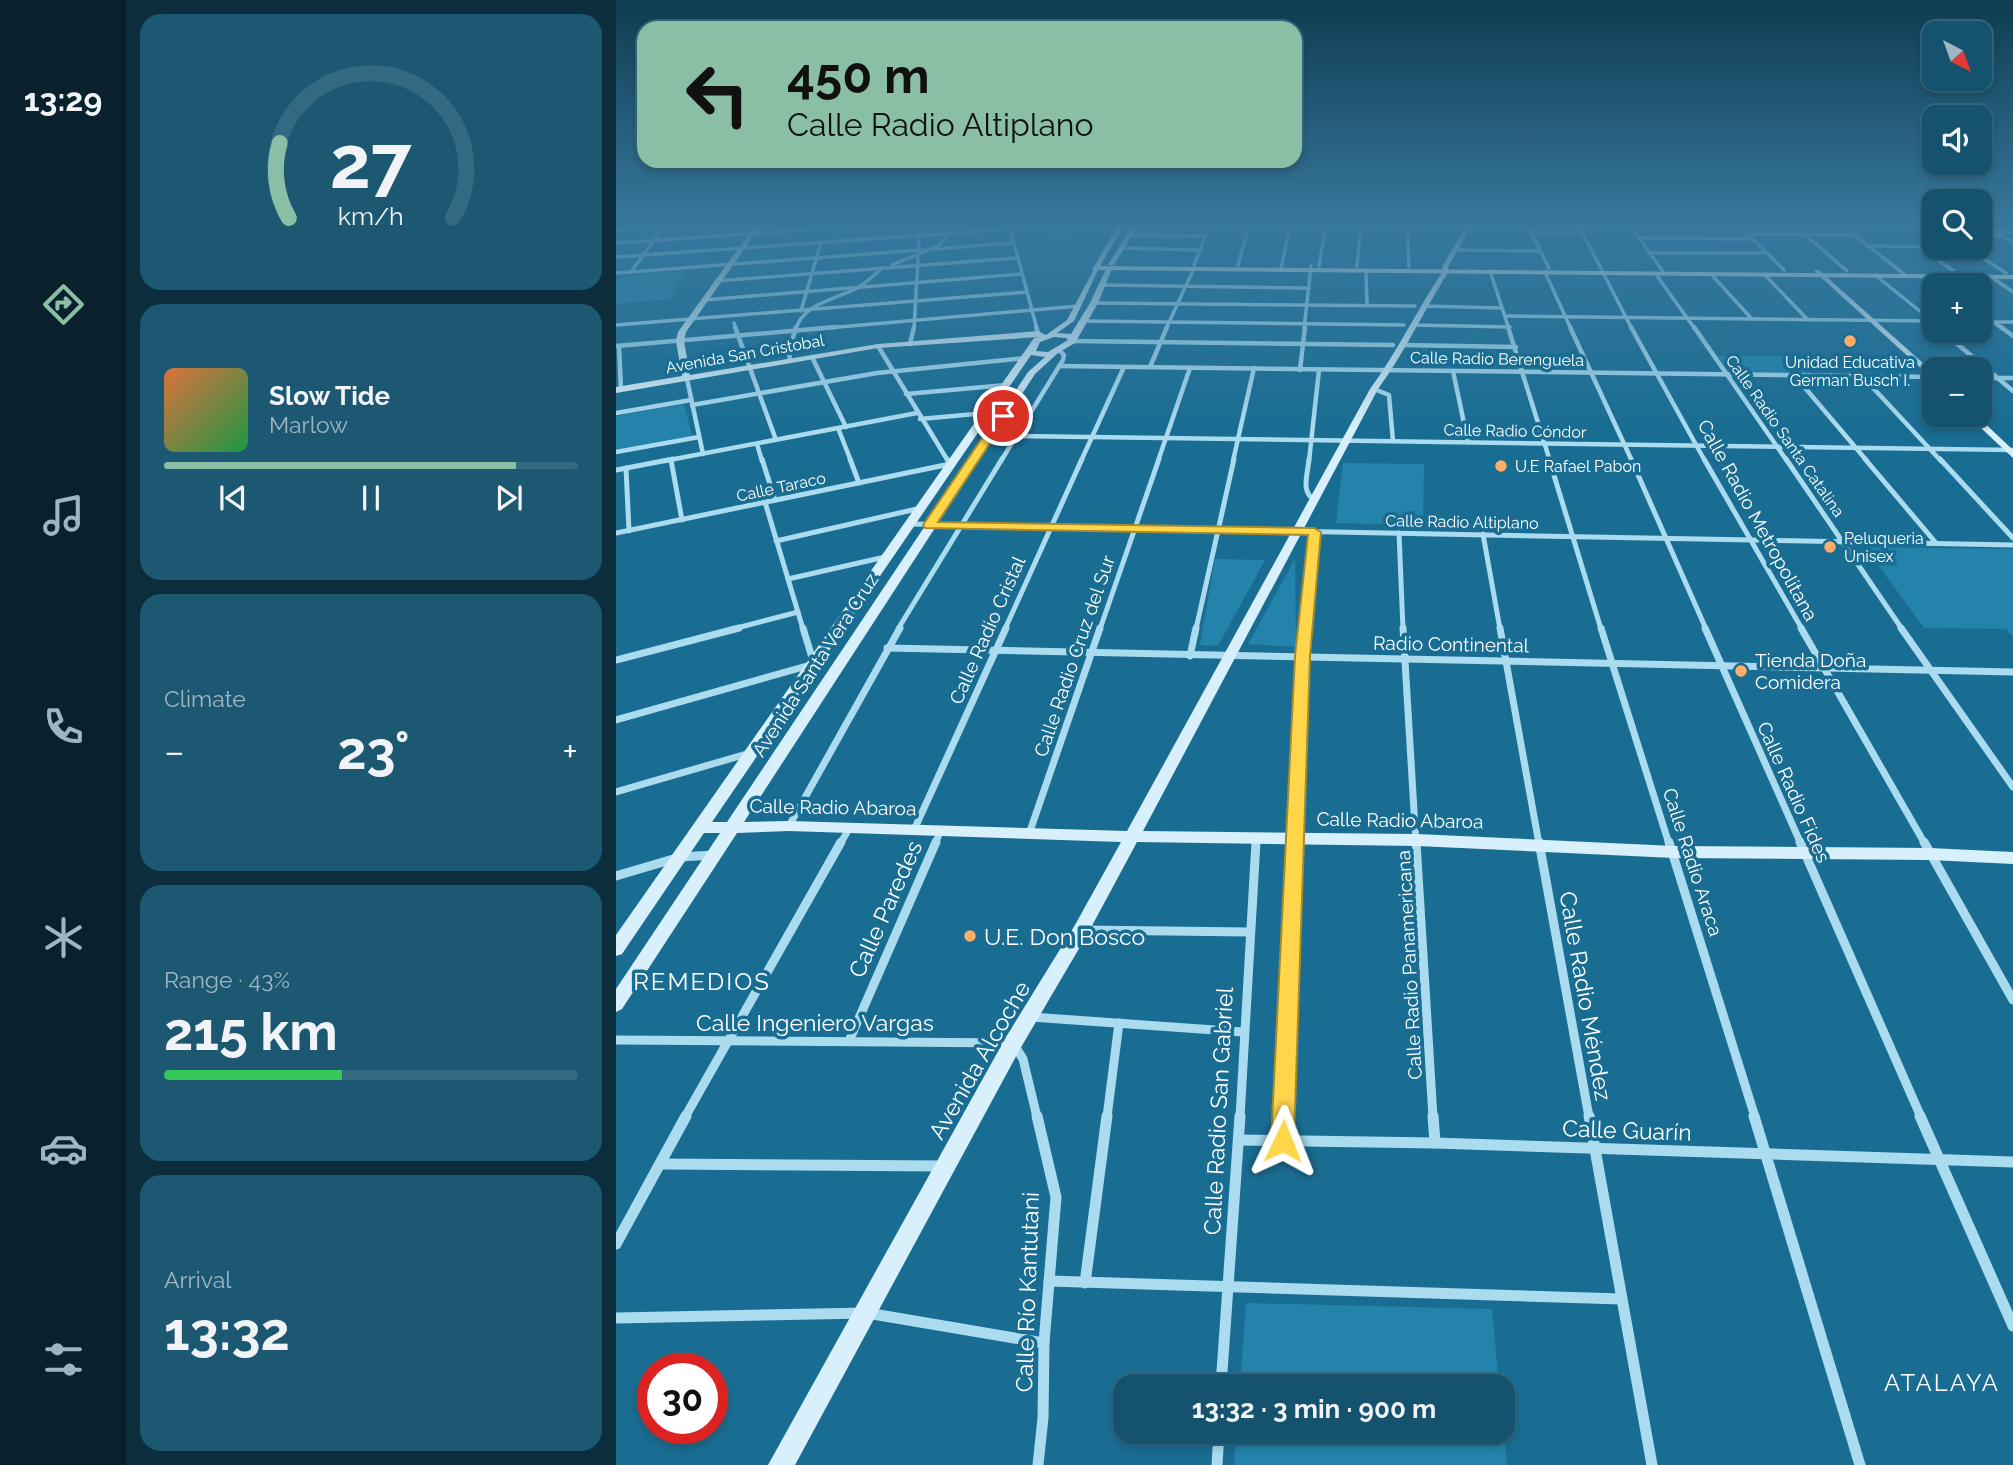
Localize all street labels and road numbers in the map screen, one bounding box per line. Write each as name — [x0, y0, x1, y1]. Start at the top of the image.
street label: Avenida San Cristobal — [664, 331, 826, 377]
street label: Calle Radio Berenguela — [1410, 348, 1584, 370]
street label: Calle Radio Santa Catalina — [1722, 351, 1848, 521]
street label: Calle Radio Metropolitana — [1693, 416, 1823, 624]
street label: Calle Radio Cóndor — [1443, 420, 1587, 442]
street label: Calle Taraco — [735, 468, 827, 506]
street label: Calle Radio Altiplano — [1385, 511, 1539, 533]
street label: Calle Radio Cristal — [945, 552, 1030, 707]
street label: Calle Radio Cruz del Sur — [1029, 552, 1119, 760]
street label: Avenida Santa Vera Cruz — [747, 569, 883, 761]
street label: Radio Continental — [1373, 632, 1530, 656]
street label: Calle Radio Fides — [1753, 718, 1835, 866]
street label: Calle Radio Araca — [1659, 785, 1727, 939]
street label: Calle Radio Abaroa — [749, 795, 917, 819]
street label: Calle Radio Abaroa — [1316, 808, 1484, 832]
street label: Calle Paredes — [843, 836, 927, 982]
street label: Calle Radio Panamericana — [1392, 850, 1426, 1080]
street label: Calle Radio Méndez — [1554, 889, 1618, 1103]
street label: Avenida Alcoche — [923, 976, 1035, 1144]
street label: Calle Radio San Gabriel — [1198, 986, 1238, 1236]
street label: Calle Ingeniero Vargas — [696, 1009, 934, 1036]
street label: Calle Guarín — [1562, 1114, 1692, 1146]
street label: Calle Río Kantutani — [1010, 1191, 1044, 1393]

